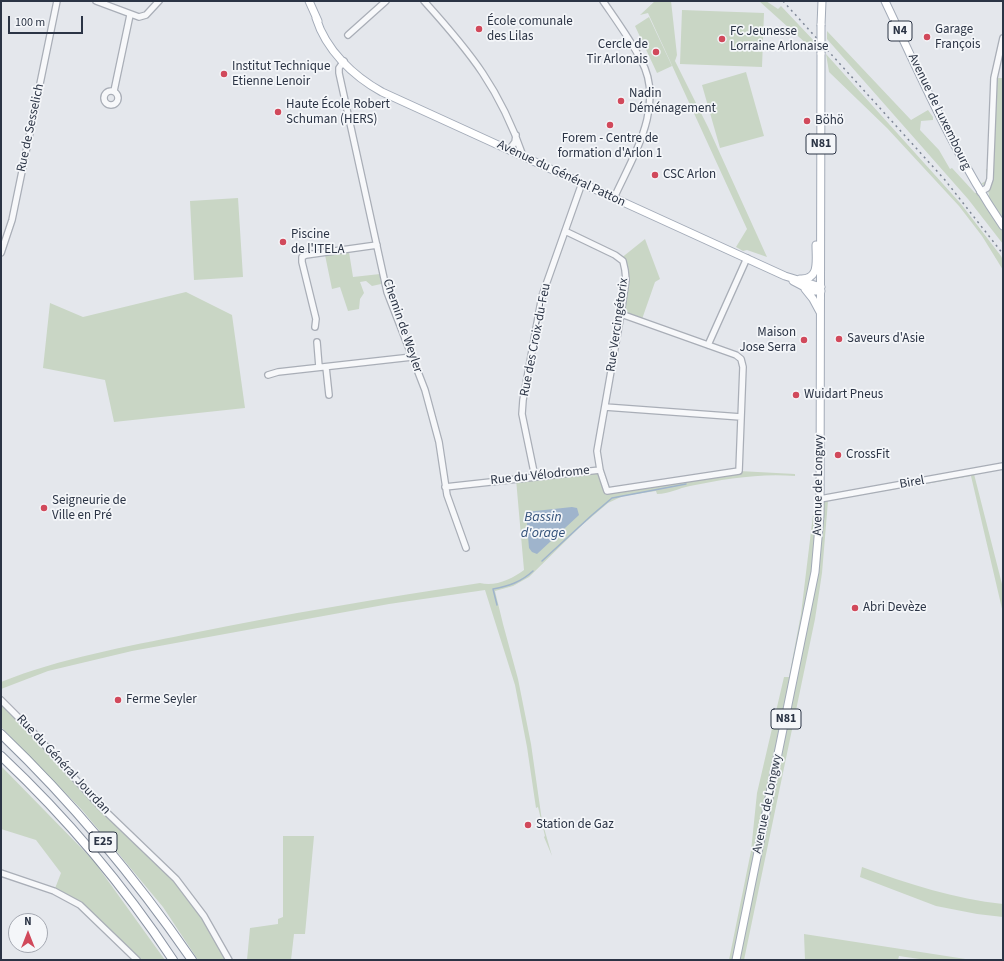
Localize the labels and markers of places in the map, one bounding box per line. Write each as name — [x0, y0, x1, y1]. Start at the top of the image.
place label: École comunale des Lilas — [487, 14, 573, 45]
place label: Garage François — [935, 22, 980, 53]
marker: École comunale des Lilas — [474, 24, 484, 34]
place label: FC Jeunesse Lorraine Arlonaise — [730, 24, 829, 55]
marker: Garage François — [922, 32, 932, 42]
marker: FC Jeunesse Lorraine Arlonaise — [717, 34, 727, 44]
place label: Cercle de Tir Arlonais — [586, 37, 648, 68]
marker: Cercle de Tir Arlonais — [651, 47, 661, 57]
place label: Institut Technique Etienne Lenoir — [232, 59, 330, 90]
marker: Institut Technique Etienne Lenoir — [219, 69, 229, 79]
place label: Nadin Déménagement — [629, 86, 716, 117]
marker: Nadin Déménagement — [616, 96, 626, 106]
place label: Haute École Robert Schuman (HERS) — [286, 97, 390, 128]
marker: Haute École Robert Schuman (HERS) — [273, 107, 283, 117]
place label: Böhö — [815, 113, 844, 129]
marker: Böhö — [802, 116, 812, 126]
marker: Forem - Centre de formation d'Arlon 1 — [605, 120, 615, 130]
place label: Forem - Centre de formation d'Arlon 1 — [558, 131, 662, 162]
place label: CSC Arlon — [663, 167, 716, 183]
marker: CSC Arlon — [650, 170, 660, 180]
place label: Piscine de l'ITELA — [291, 227, 344, 258]
marker: Piscine de l'ITELA — [278, 237, 288, 247]
place label: Maison Jose Serra — [740, 325, 796, 356]
place label: Saveurs d'Asie — [847, 331, 925, 347]
marker: Saveurs d'Asie — [834, 334, 844, 344]
marker: Maison Jose Serra — [799, 335, 809, 345]
place label: Wuidart Pneus — [804, 387, 883, 403]
marker: Wuidart Pneus — [791, 390, 801, 400]
place label: CrossFit — [846, 447, 890, 463]
marker: CrossFit — [833, 450, 843, 460]
place label: Seigneurie de Ville en Pré — [52, 493, 126, 524]
marker: Seigneurie de Ville en Pré — [39, 503, 49, 513]
place label: Abri Devèze — [863, 600, 926, 616]
marker: Abri Devèze — [850, 603, 860, 613]
place label: Ferme Seyler — [126, 692, 197, 708]
marker: Ferme Seyler — [113, 695, 123, 705]
place label: Station de Gaz — [536, 817, 614, 833]
marker: Station de Gaz — [523, 820, 533, 830]

